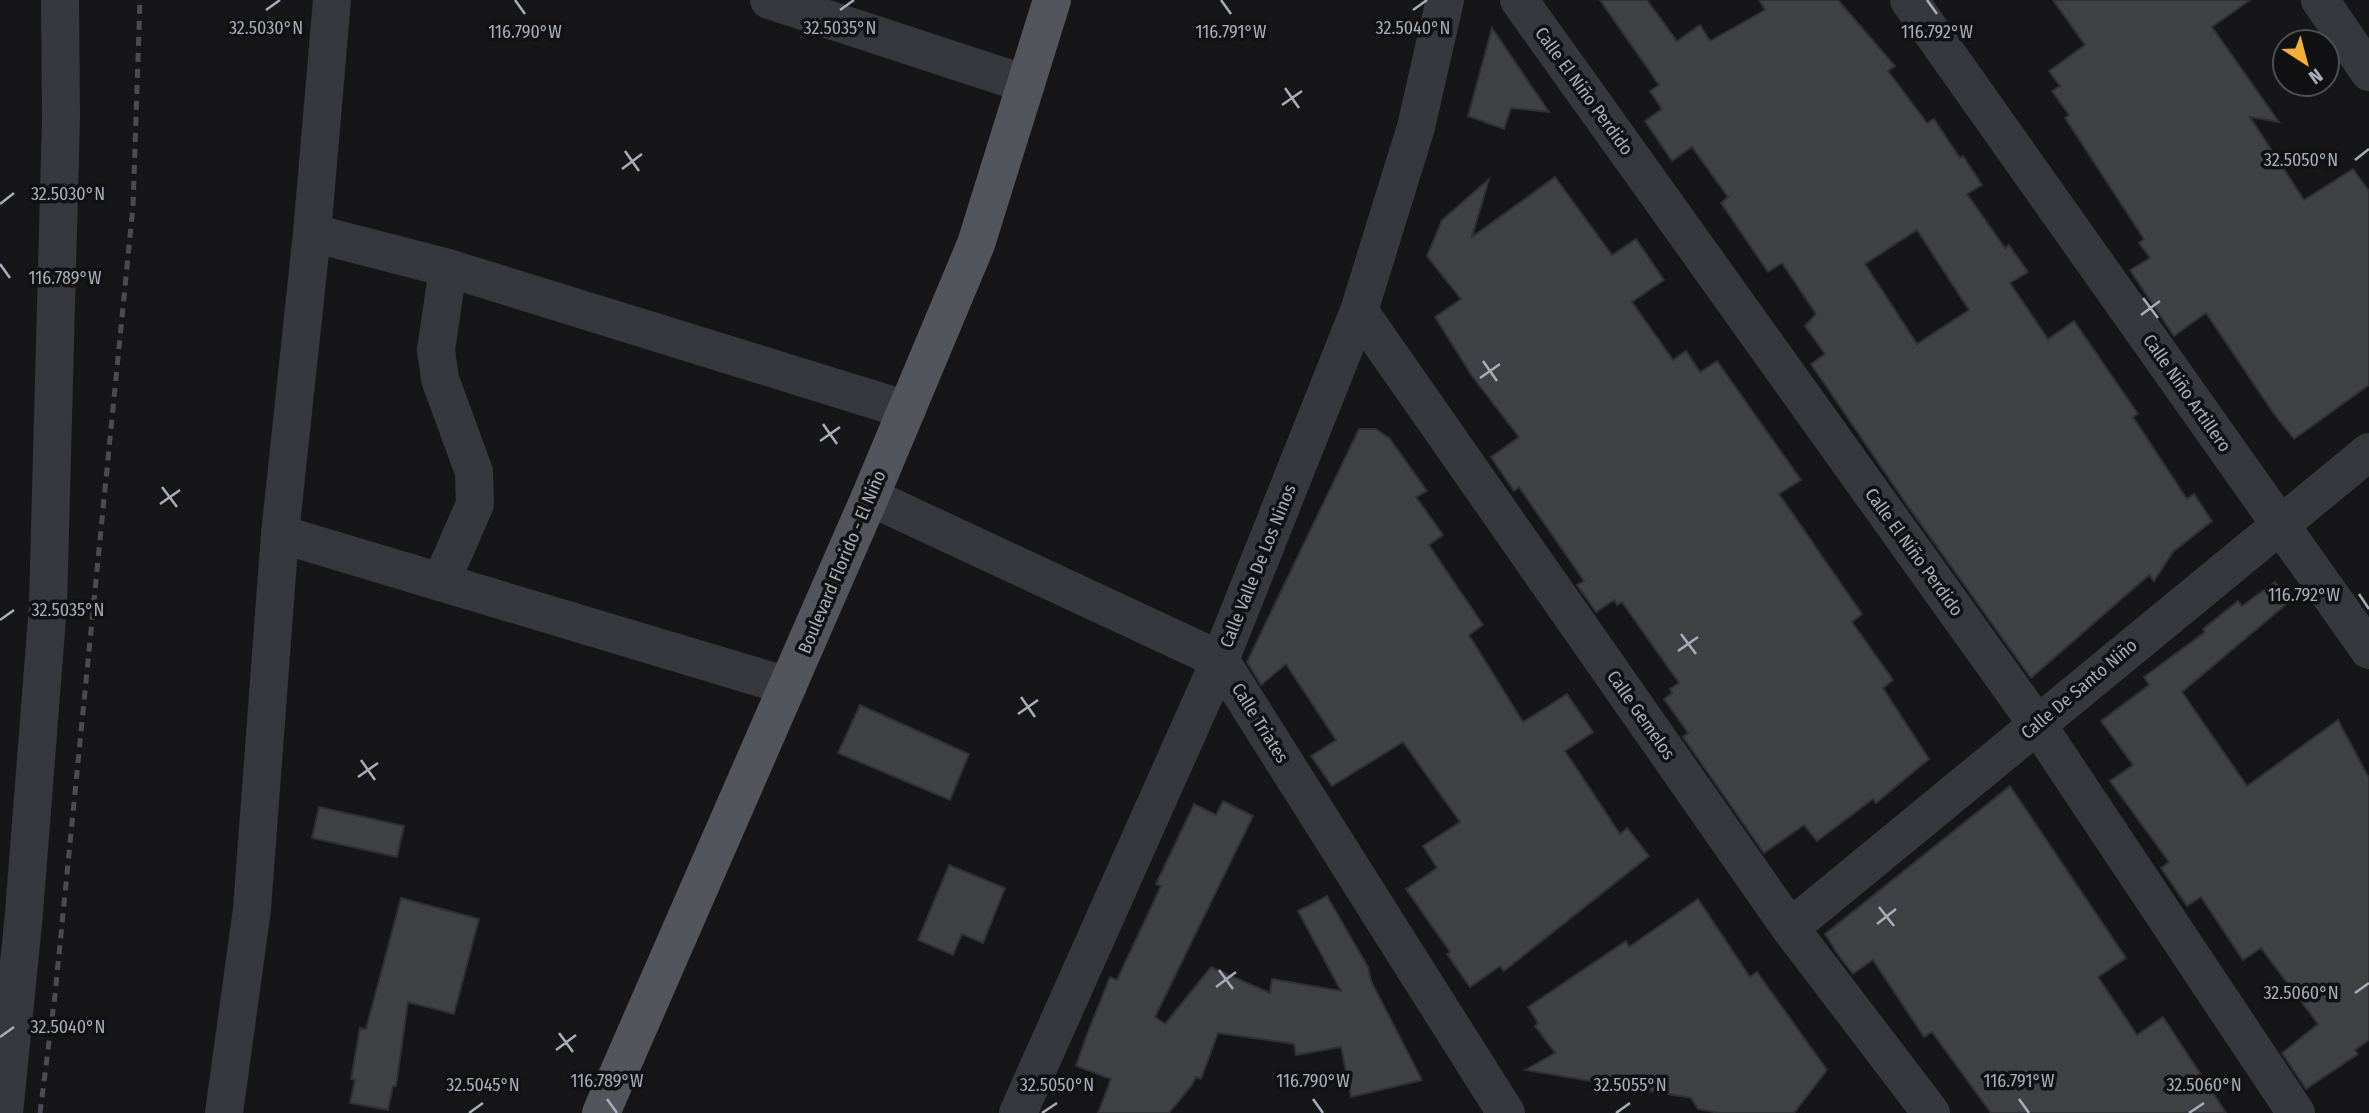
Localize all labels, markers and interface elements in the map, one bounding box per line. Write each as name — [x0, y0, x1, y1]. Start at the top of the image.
text: 32.5030°N — [229, 17, 303, 39]
text: 32.5035°N — [804, 17, 876, 39]
text: 32.5040°N — [1375, 17, 1451, 39]
text: 116.790°W — [488, 21, 562, 43]
text: 116.791°W — [1196, 21, 1267, 43]
text: 116.792°W — [1901, 21, 1973, 43]
street label: Calle El Niño Perdido — [1530, 23, 1638, 159]
north arrow — [2271, 28, 2341, 98]
text: N — [2304, 64, 2327, 89]
text: 32.5050°N — [2264, 149, 2338, 171]
text: 32.5030°N — [31, 183, 105, 205]
text: 116.789°W — [29, 267, 102, 289]
street label: Calle Niño Artillero — [2138, 330, 2236, 456]
street label: Boulevard Florido - El Niño — [793, 467, 891, 657]
street label: Calle Valle De Los Ninos — [1215, 481, 1301, 651]
street label: Calle El Niño Perdido — [1860, 484, 1968, 620]
text: 116.792°W — [2268, 584, 2340, 606]
text: 32.5035°N — [32, 599, 104, 621]
street label: Calle De Santo Niño — [2017, 634, 2141, 744]
street label: Calle Gemelos — [1602, 666, 1680, 764]
street label: Calle Triates — [1227, 679, 1293, 767]
text: 32.5060°N — [2263, 982, 2339, 1004]
text: 32.5040°N — [30, 1016, 106, 1038]
text: 116.789°W — [571, 1070, 644, 1092]
text: 116.790°W — [1276, 1070, 1350, 1092]
text: 116.791°W — [1984, 1070, 2055, 1092]
text: 32.5045°N — [446, 1074, 520, 1096]
text: 32.5050°N — [1020, 1074, 1094, 1096]
text: 32.5055°N — [1593, 1074, 1667, 1096]
text: 32.5060°N — [2166, 1074, 2242, 1096]

